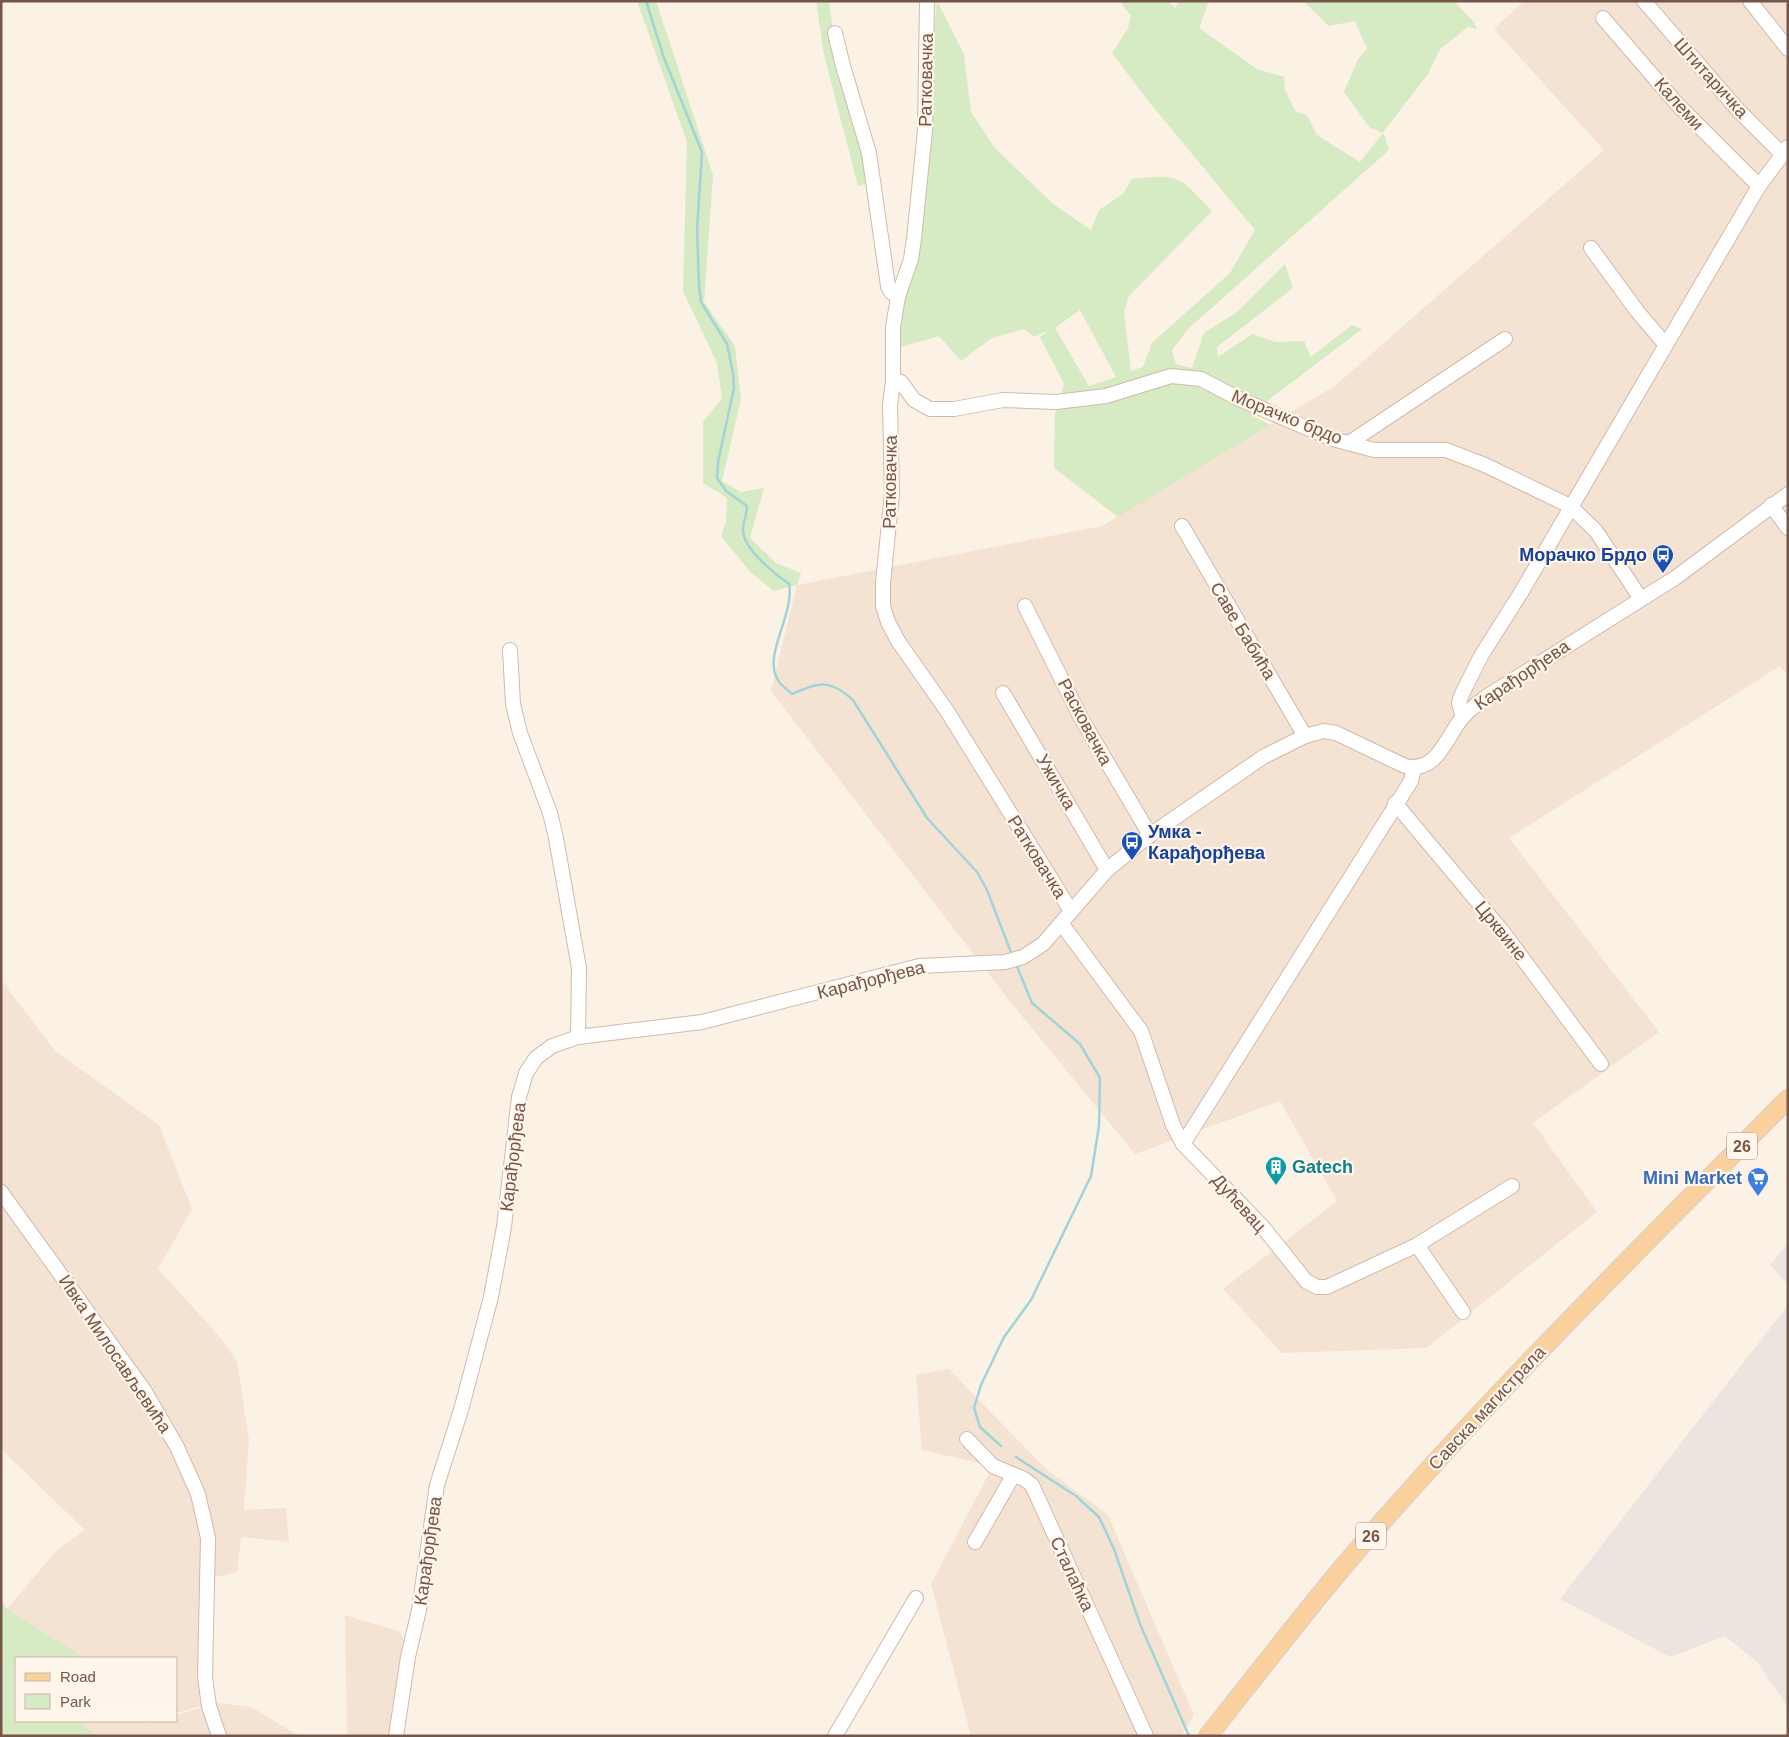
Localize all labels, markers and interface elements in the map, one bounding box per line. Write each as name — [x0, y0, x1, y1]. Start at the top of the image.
street label: Ратковачка — [915, 32, 937, 127]
street label: Штитаричка — [1670, 34, 1753, 123]
street label: Калеми — [1650, 74, 1708, 134]
street label: Морачко брдо — [1229, 386, 1345, 448]
street label: Ратковачка — [879, 434, 901, 529]
bus stop icon: Морачко Брдо — [1651, 543, 1675, 574]
place label: Морачко Брдо — [1519, 545, 1647, 565]
street label: Саве Бабића — [1206, 579, 1280, 684]
street label: Карађорђева — [1471, 635, 1574, 714]
street label: Расковачка — [1054, 675, 1117, 770]
street label: Ужичка — [1032, 751, 1080, 814]
street label: Ратковачка — [1004, 812, 1071, 903]
place label: Умка - Карађорђева — [1148, 822, 1266, 863]
bus stop icon: Умка - Карађорђева — [1120, 830, 1144, 861]
street label: Црквине — [1471, 897, 1531, 965]
street label: Карађорђева — [815, 957, 928, 1003]
street label: Карађорђева — [496, 1100, 530, 1213]
road number: 26 — [1727, 1132, 1757, 1160]
building icon: Gatech — [1264, 1155, 1288, 1186]
place label: Gatech — [1292, 1157, 1353, 1177]
supermarket icon: Mini Market — [1746, 1166, 1770, 1197]
place label: Mini Market — [1643, 1168, 1742, 1188]
street label: Дућевац — [1208, 1170, 1270, 1236]
street label: Ивка Милосављевића — [55, 1271, 176, 1438]
street label: Савска магистрала — [1425, 1341, 1550, 1474]
street label: Карађорђева — [410, 1494, 446, 1607]
road number: 26 — [1356, 1522, 1386, 1550]
street label: Сталаћка — [1046, 1534, 1098, 1615]
legend — [15, 1657, 178, 1722]
text: Road — [60, 1668, 96, 1685]
text: Park — [60, 1693, 91, 1710]

